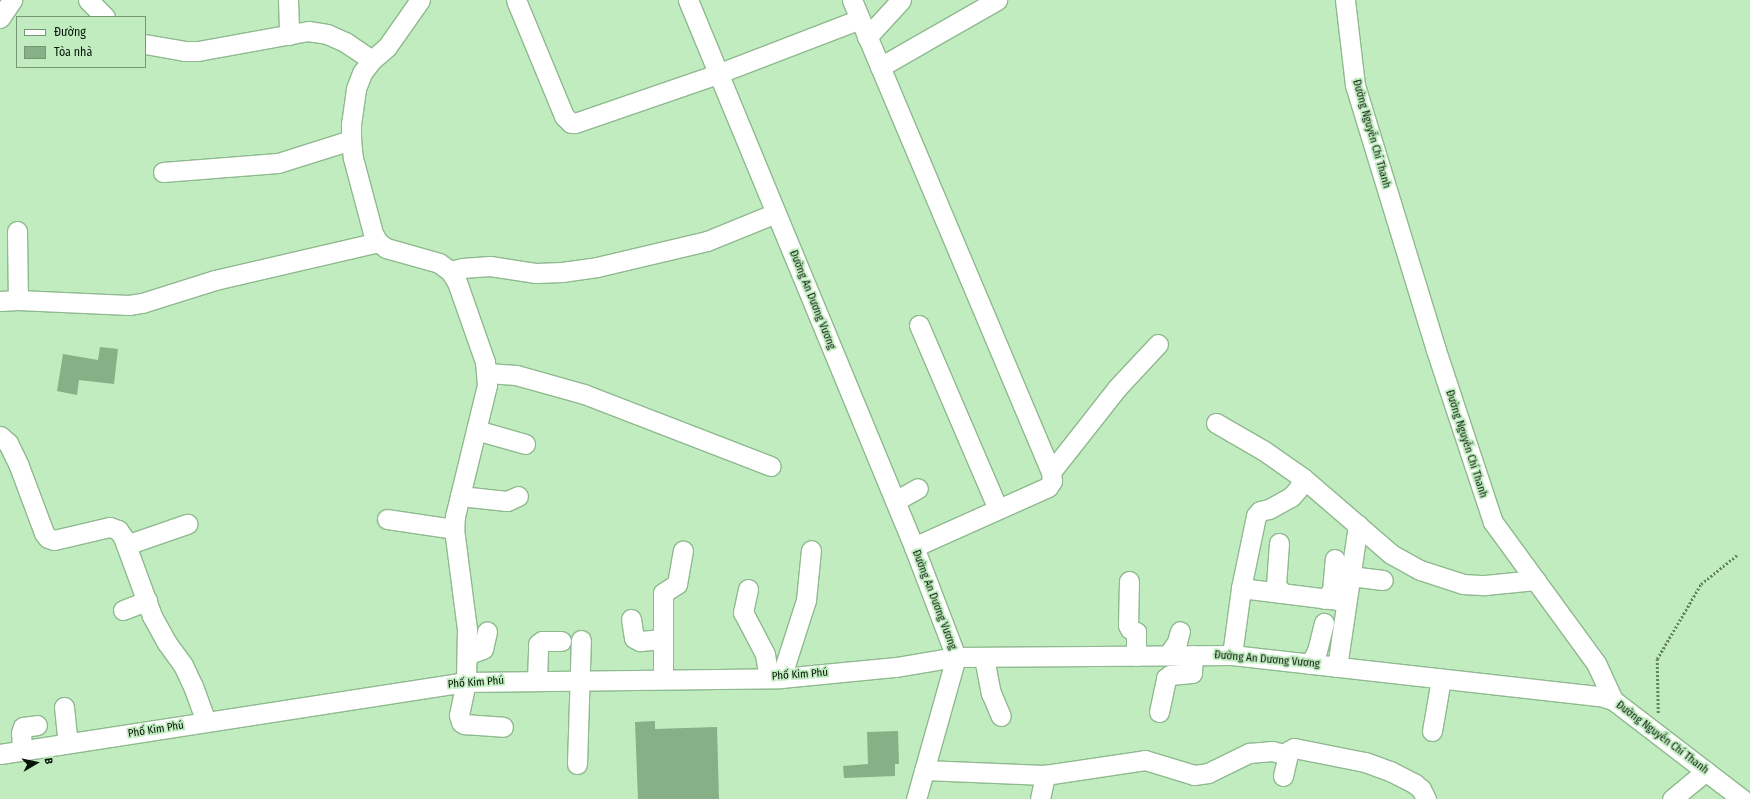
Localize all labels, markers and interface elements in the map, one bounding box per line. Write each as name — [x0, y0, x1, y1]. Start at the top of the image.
legend — [16, 16, 146, 68]
text: Đường — [54, 25, 86, 39]
text: Tòa nhà — [54, 45, 92, 59]
street label: Đường Nguyễn Chí Thanh — [1349, 78, 1393, 190]
street label: Đường An Dương Vương — [786, 248, 838, 352]
street label: Đường Nguyễn Chí Thanh — [1442, 388, 1490, 500]
street label: Đường An Dương Vương — [909, 548, 959, 652]
street label: Đường An Dương Vương — [1214, 649, 1320, 671]
street label: Phố Kim Phú — [771, 666, 829, 684]
street label: Phố Kim Phú — [447, 674, 505, 692]
street label: Đường Nguyễn Chí Thanh — [1613, 699, 1711, 777]
street label: Phố Kim Phú — [127, 719, 185, 741]
north arrow — [16, 743, 56, 783]
text: B — [41, 757, 55, 765]

